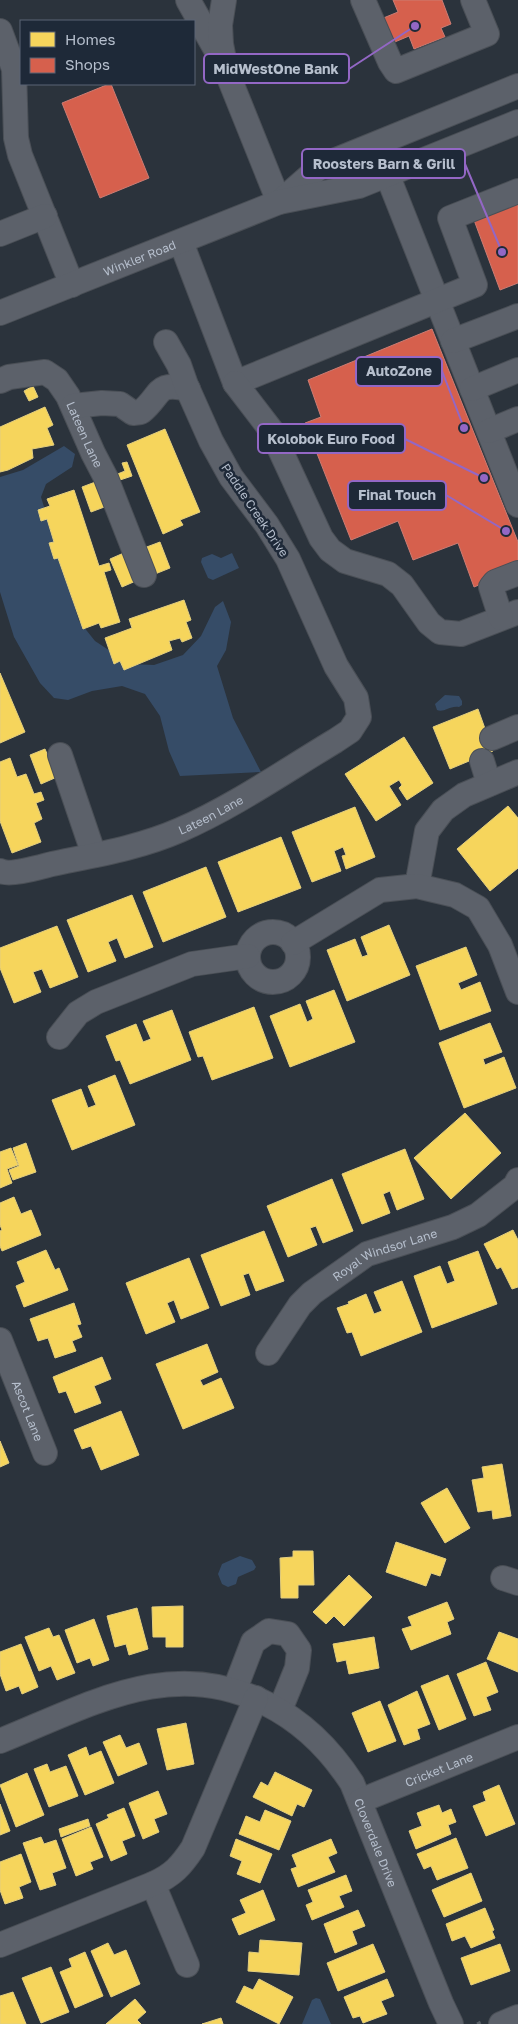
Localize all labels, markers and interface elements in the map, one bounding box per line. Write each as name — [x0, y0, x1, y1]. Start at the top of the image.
legend — [20, 20, 195, 85]
text: Homes — [65, 30, 115, 48]
callout: MidWestOne Bank — [204, 54, 349, 83]
text: Shops — [65, 55, 110, 73]
text: MidWestOne Bank — [213, 60, 339, 77]
callout: Roosters Barn & Grill — [302, 149, 465, 178]
text: Roosters Barn & Grill — [313, 155, 456, 172]
street label: Winkler Road — [101, 236, 178, 279]
callout: AutoZone — [356, 357, 442, 386]
text: AutoZone — [366, 362, 432, 379]
street label: Lateen Lane — [64, 399, 107, 470]
callout: Kolobok Euro Food — [258, 424, 405, 453]
text: Kolobok Euro Food — [267, 430, 395, 447]
street label: Paddle Creek Drive — [218, 461, 292, 559]
callout: Final Touch — [348, 481, 446, 510]
text: Final Touch — [358, 486, 436, 503]
street label: Lateen Lane — [176, 792, 246, 837]
street label: Royal Windsor Lane — [329, 1225, 439, 1284]
street label: Ascot Lane — [9, 1378, 47, 1443]
street label: Cricket Lane — [403, 1749, 475, 1790]
street label: Cloverdale Drive — [351, 1796, 401, 1889]

